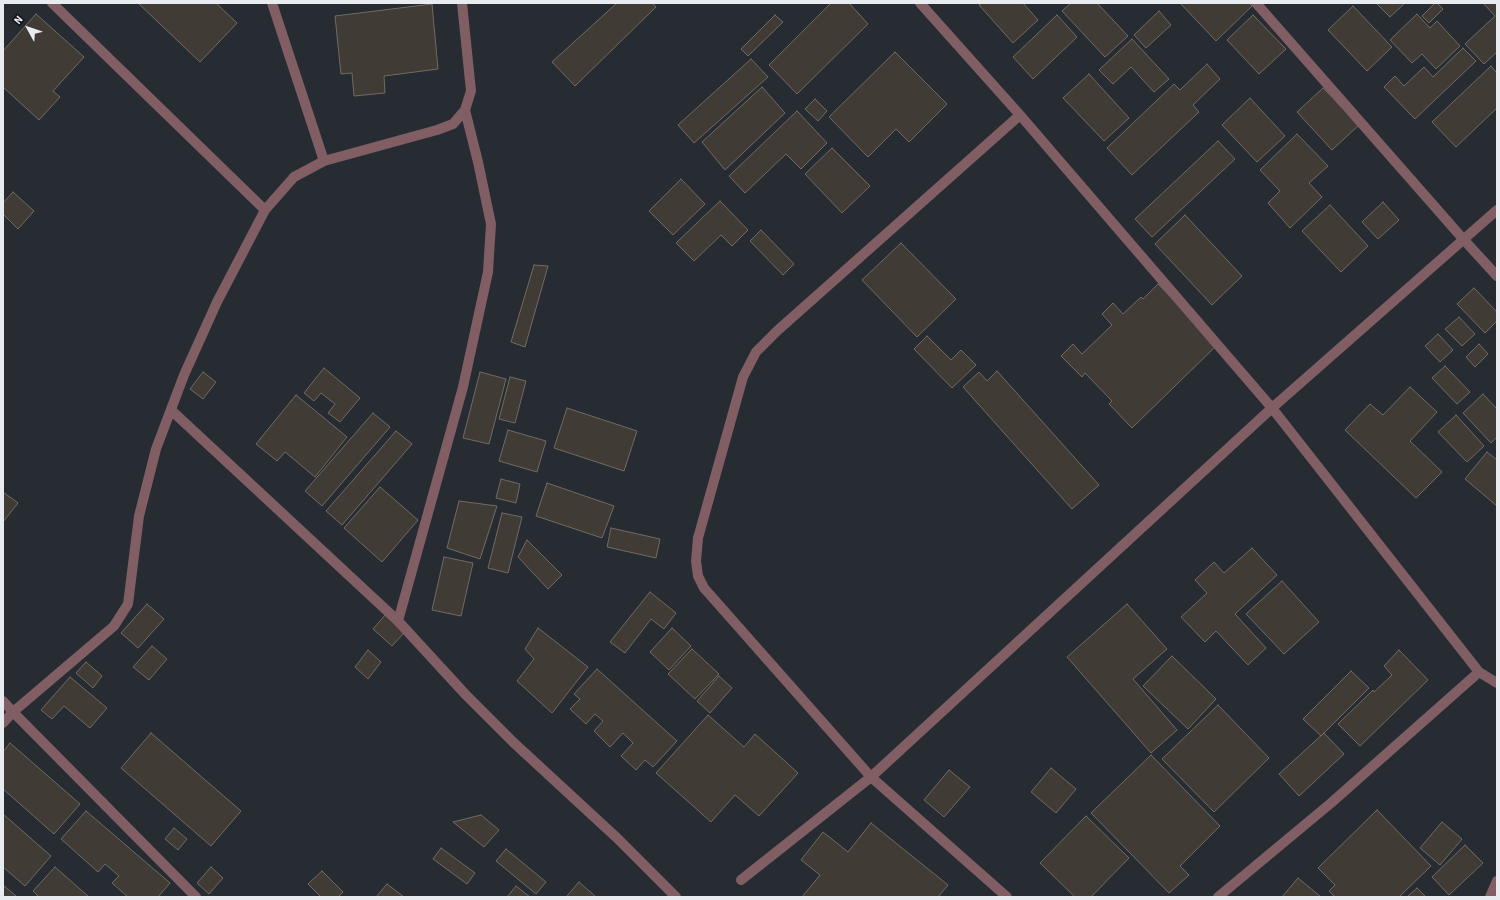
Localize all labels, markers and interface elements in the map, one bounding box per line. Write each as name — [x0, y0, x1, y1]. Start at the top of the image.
north arrow — [8, 8, 48, 48]
text: N — [10, 12, 27, 28]

